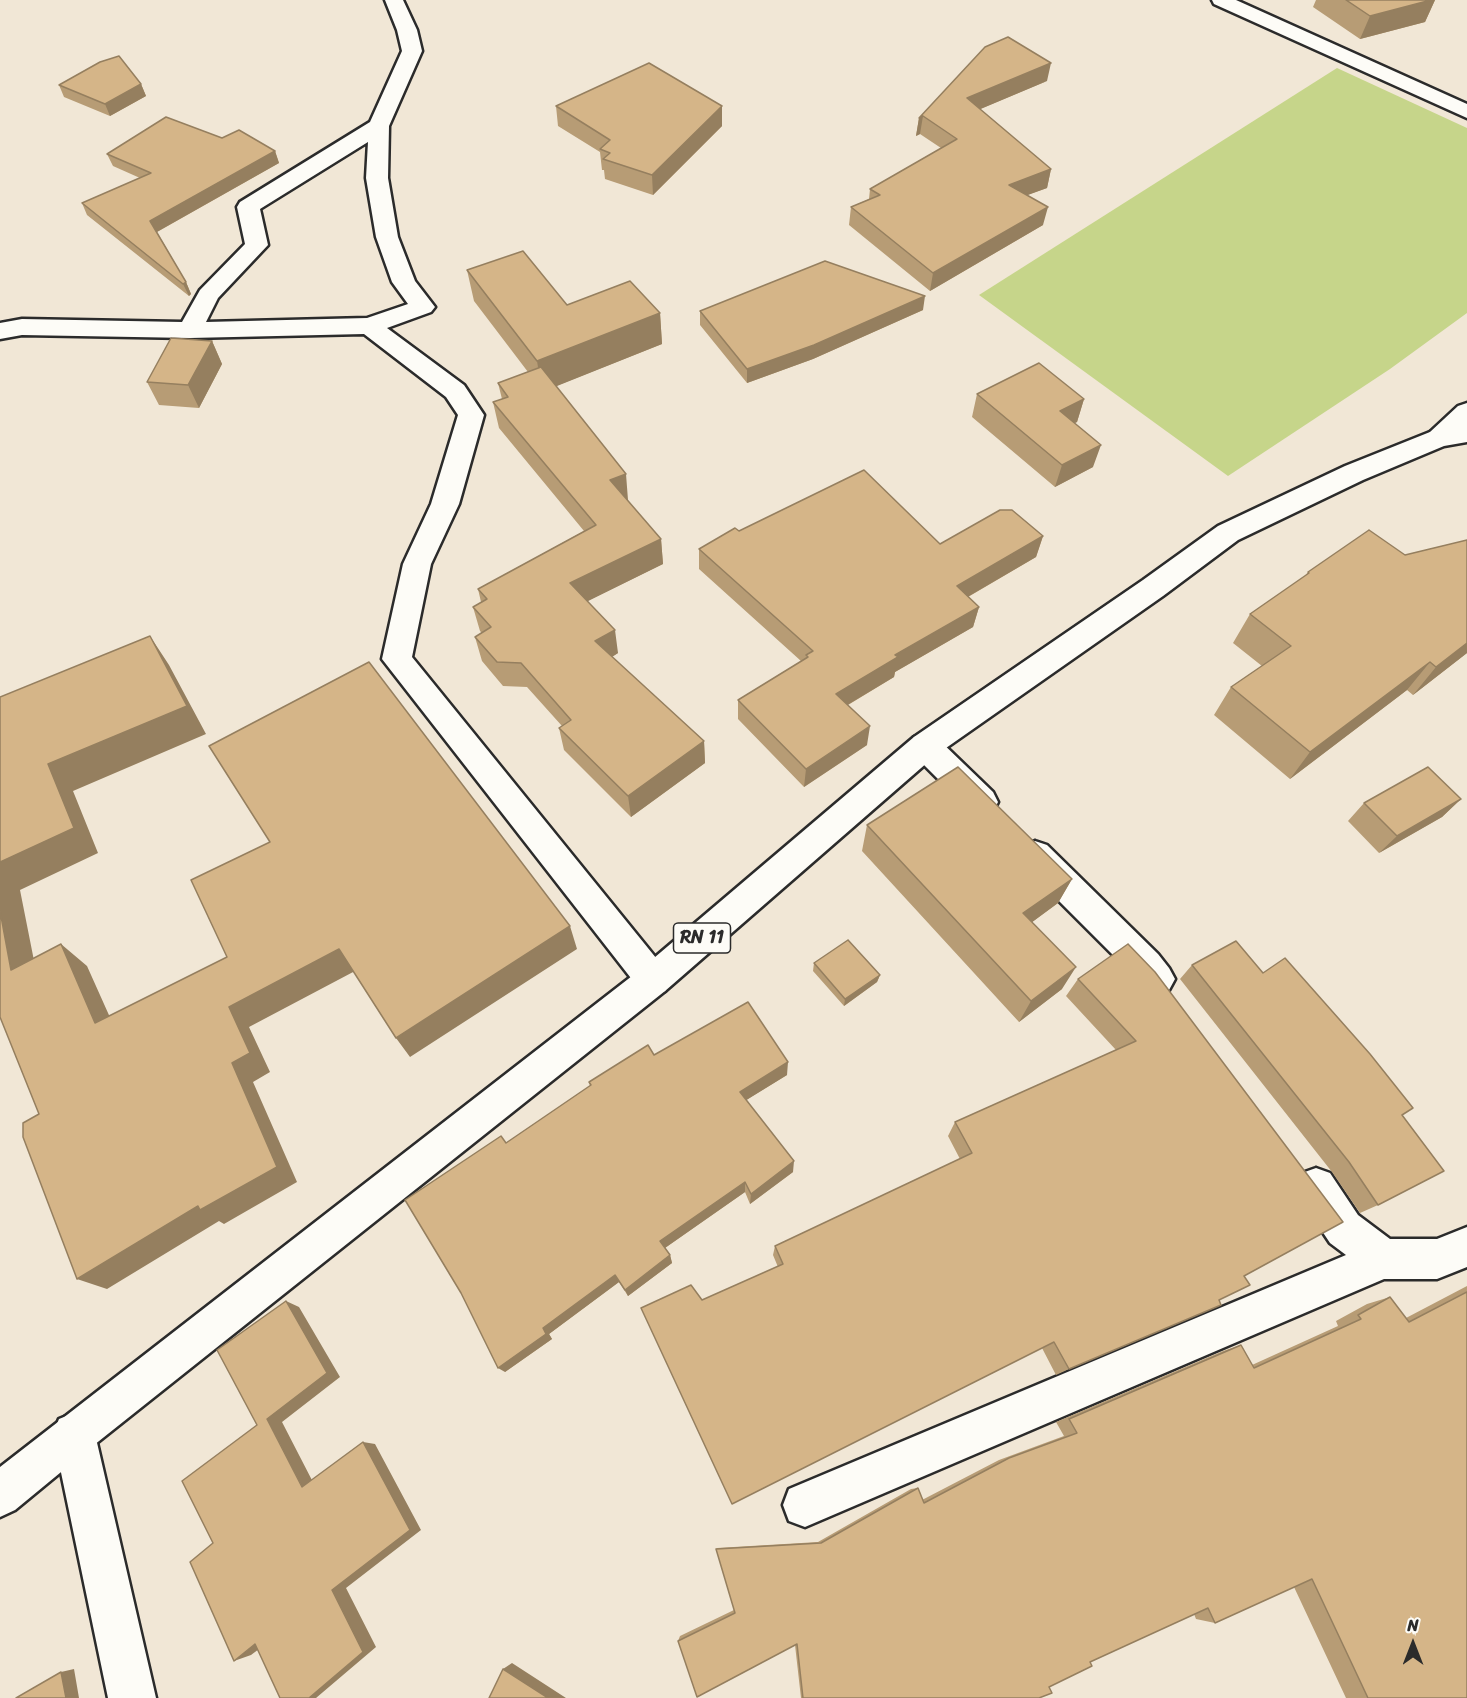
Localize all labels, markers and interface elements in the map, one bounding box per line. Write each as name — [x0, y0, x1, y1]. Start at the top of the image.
road number: RN 11 — [674, 923, 730, 953]
text: N — [1407, 1611, 1419, 1640]
north arrow — [1383, 1614, 1443, 1674]

